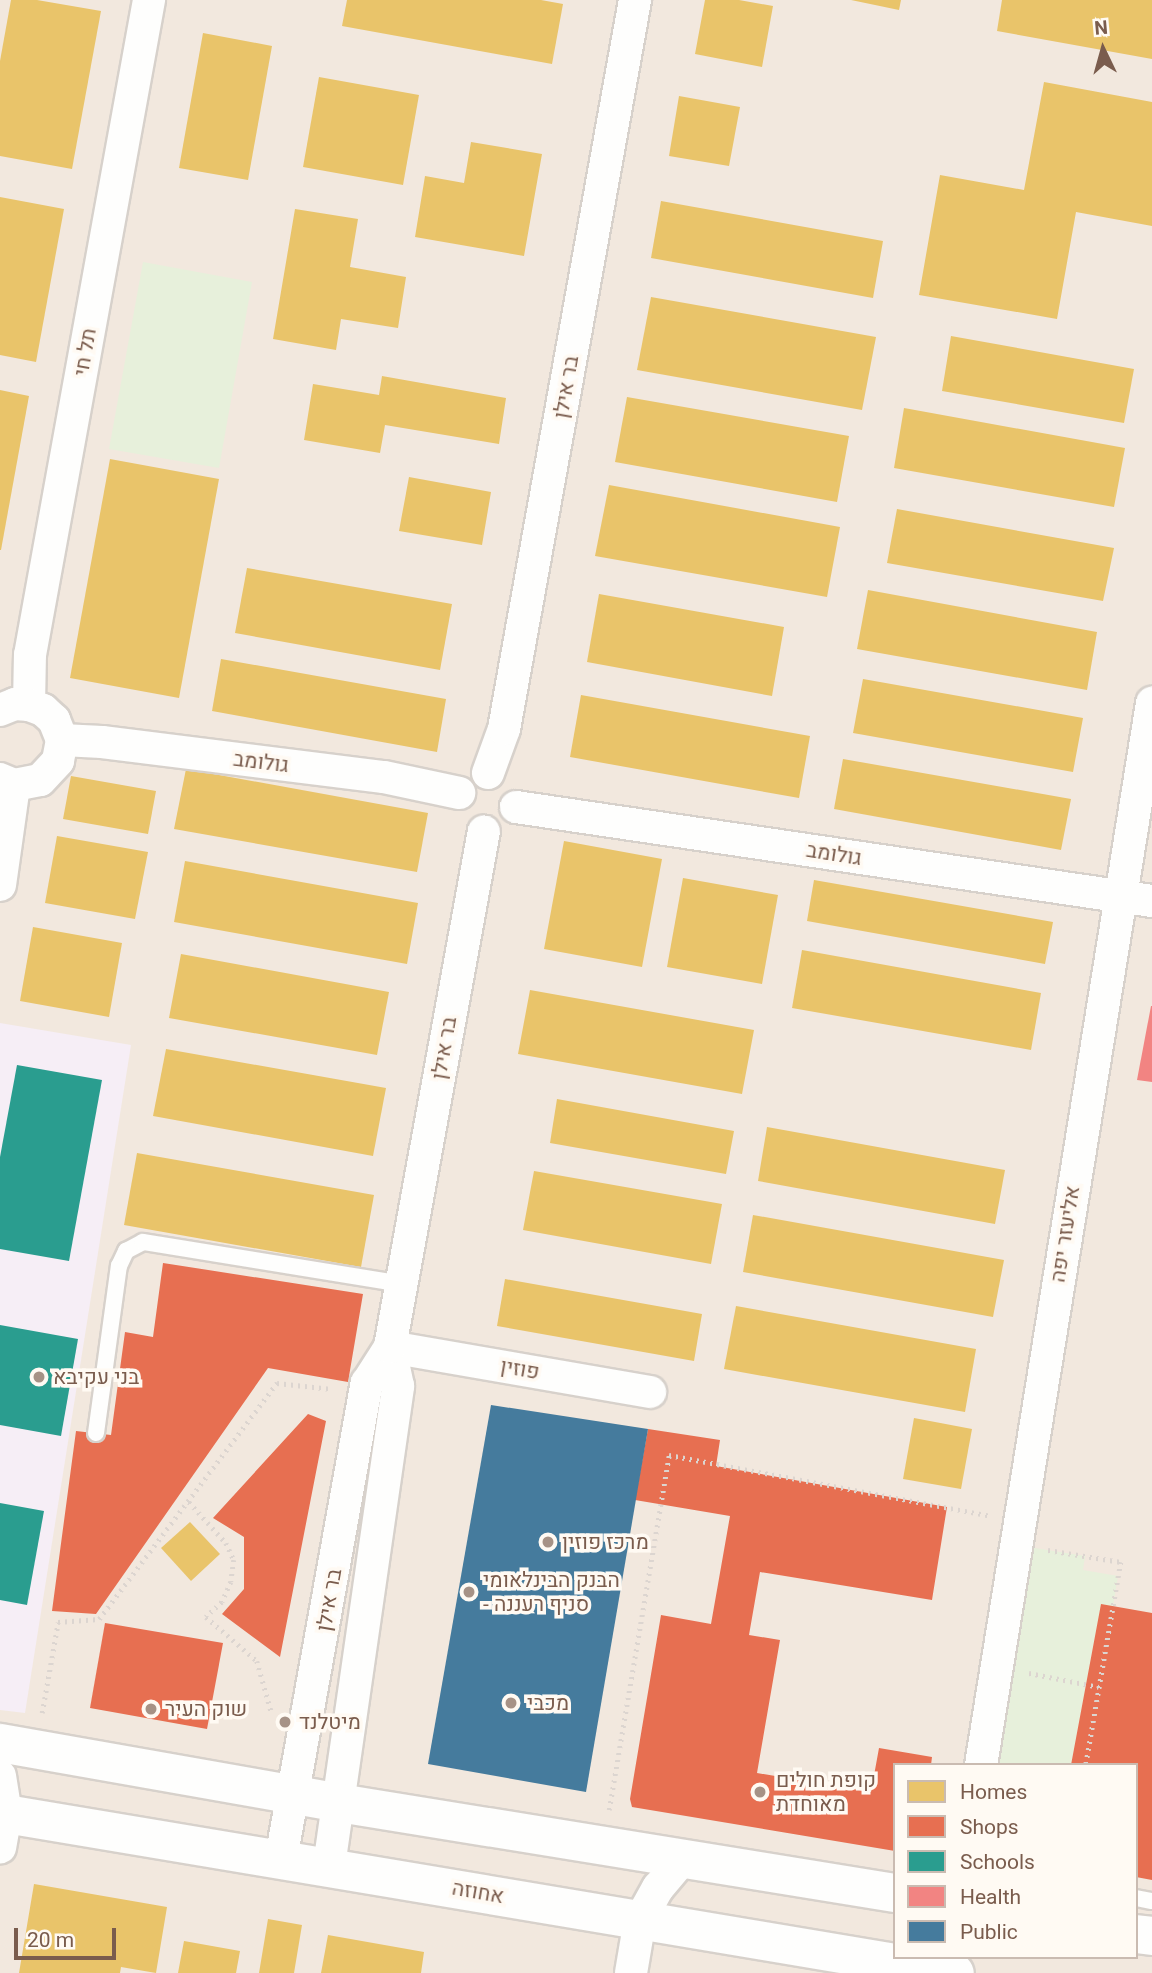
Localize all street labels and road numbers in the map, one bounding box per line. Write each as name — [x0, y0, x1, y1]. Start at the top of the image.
street label: תל חי — [68, 326, 102, 378]
street label: בר אילן — [548, 354, 584, 420]
street label: גולומב — [232, 746, 290, 778]
street label: גולומב — [805, 837, 863, 871]
street label: בר אילן — [426, 1015, 462, 1081]
street label: אליעזר יפה — [1045, 1184, 1085, 1284]
street label: פוזין — [499, 1353, 541, 1385]
street label: בר אילן — [311, 1567, 347, 1633]
street label: אחוזה — [450, 1875, 506, 1909]

